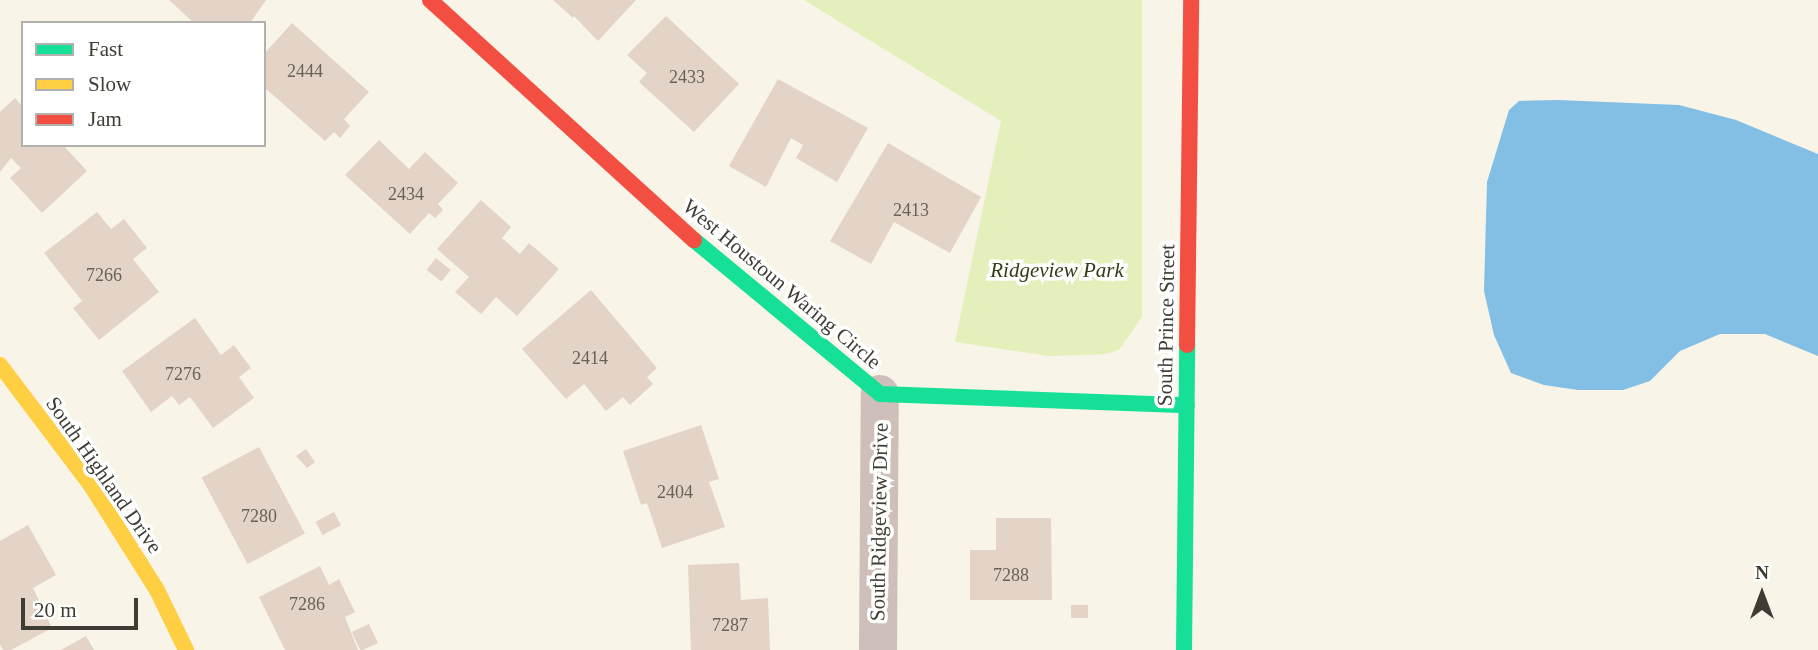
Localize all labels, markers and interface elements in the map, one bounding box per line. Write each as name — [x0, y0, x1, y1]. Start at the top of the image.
legend — [21, 21, 266, 147]
text: Fast — [88, 37, 123, 61]
house number: 2444 — [287, 60, 323, 82]
house number: 2433 — [669, 66, 705, 88]
text: Slow — [88, 72, 131, 96]
text: Jam — [88, 107, 122, 131]
house number: 2434 — [388, 183, 424, 205]
street label: West Houstoun Waring Circle — [678, 194, 886, 374]
house number: 2413 — [893, 199, 929, 221]
street label: South Prince Street — [1152, 244, 1180, 406]
park label: Ridgeview Park — [990, 257, 1124, 283]
house number: 7266 — [86, 264, 122, 286]
house number: 2414 — [572, 347, 608, 369]
house number: 7276 — [165, 363, 201, 385]
street label: South Highland Drive — [40, 392, 168, 558]
street label: South Ridgeview Drive — [865, 423, 893, 621]
house number: 2404 — [657, 481, 693, 503]
house number: 7280 — [241, 505, 277, 527]
north arrow — [1727, 559, 1797, 629]
text: N — [1755, 562, 1769, 583]
house number: 7288 — [993, 564, 1029, 586]
scale bar — [24, 584, 142, 628]
house number: 7286 — [289, 593, 325, 615]
text: 20 m — [34, 598, 77, 622]
house number: 7287 — [712, 614, 748, 636]

